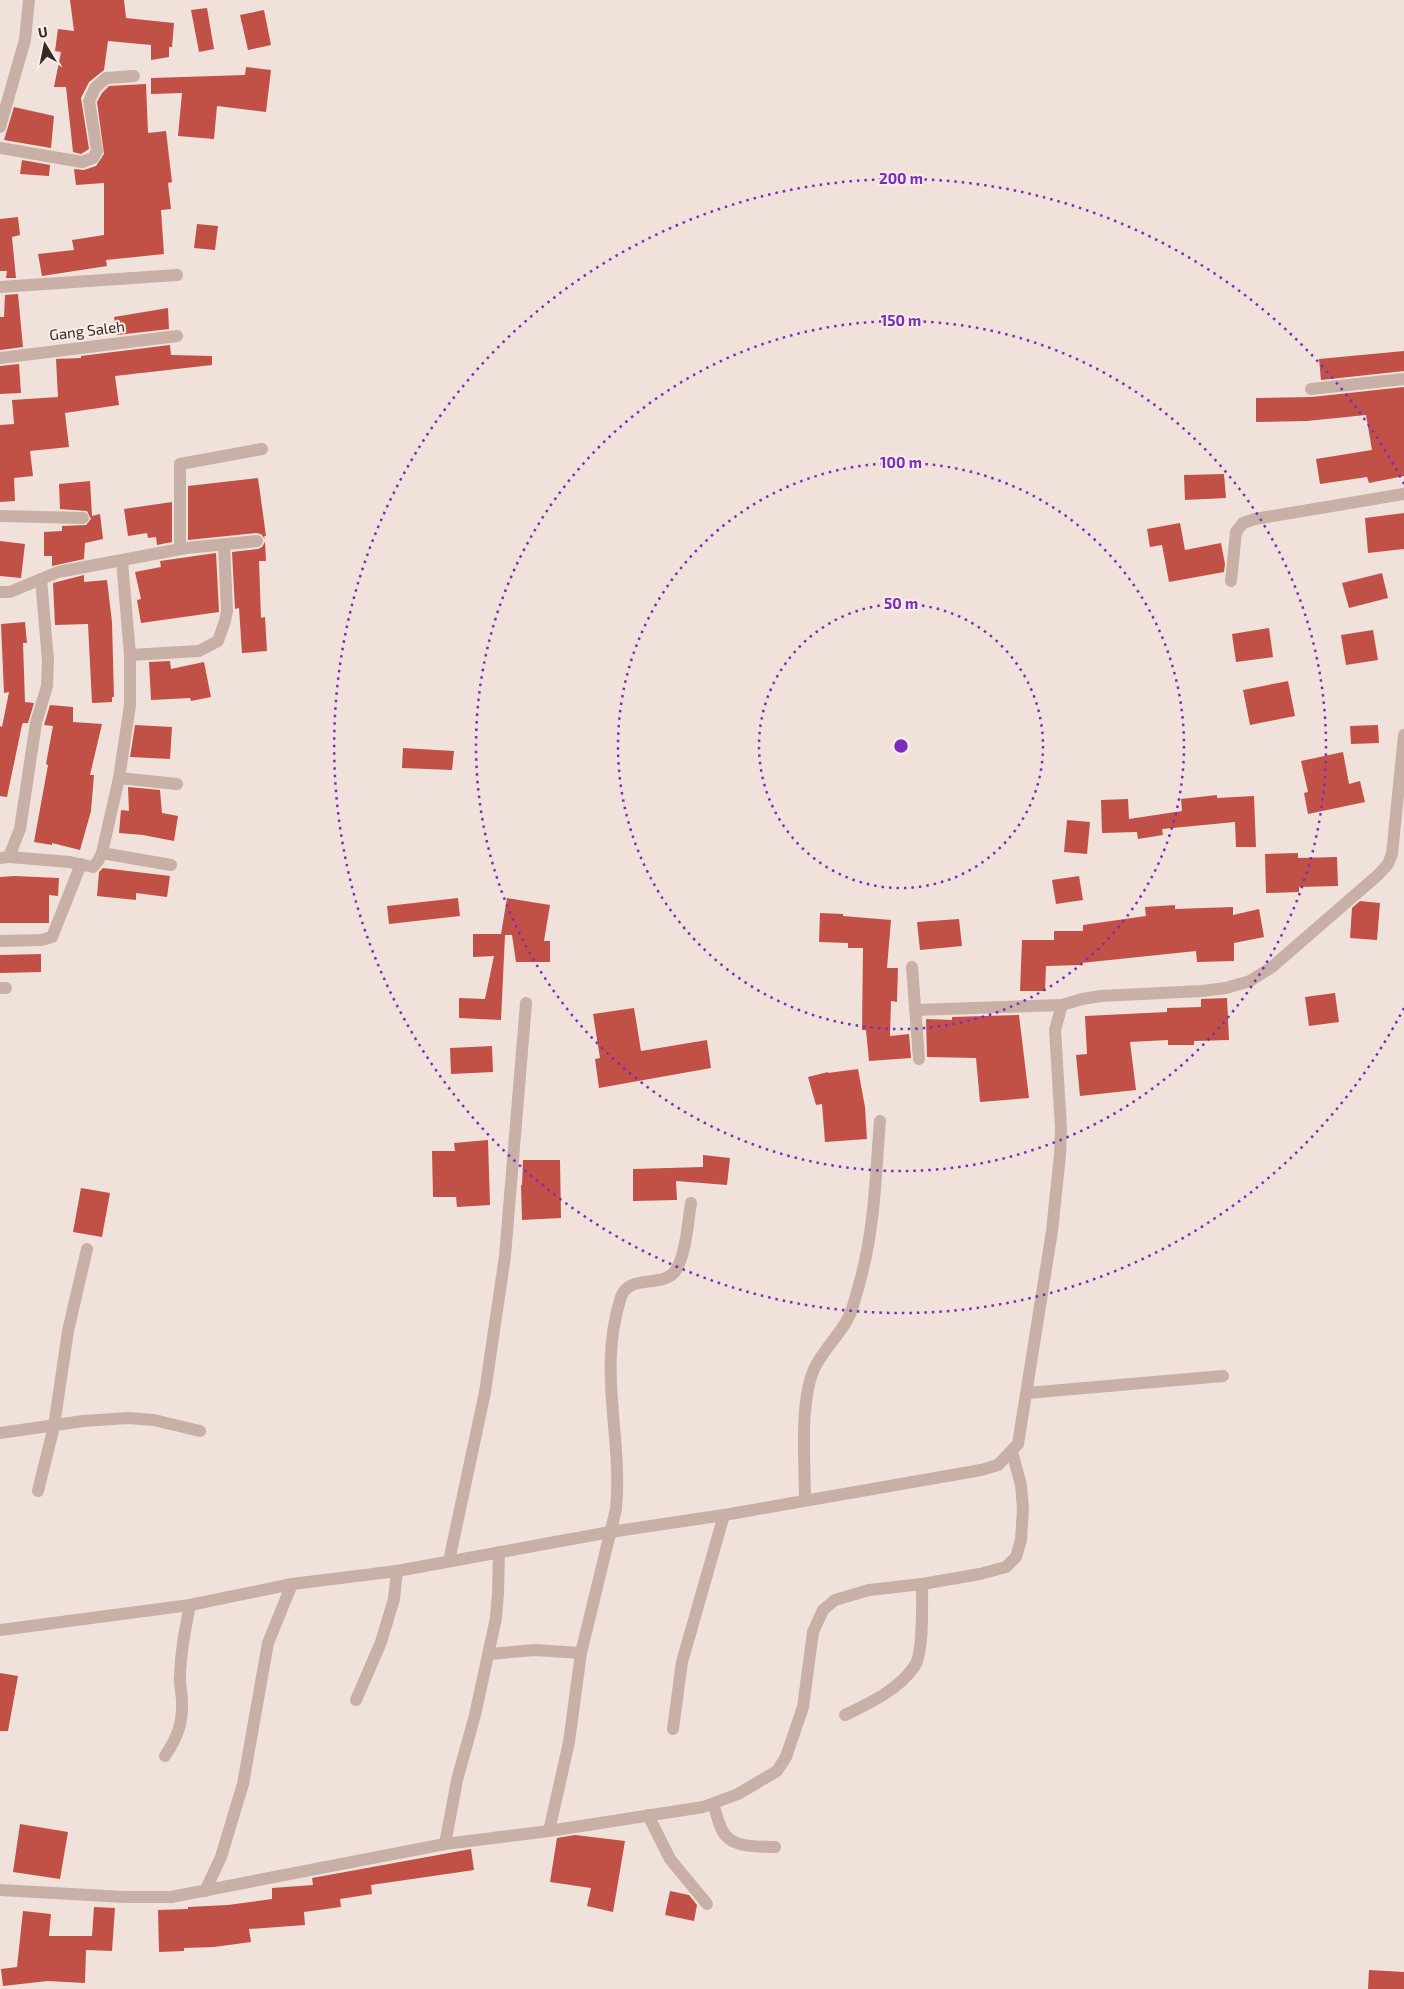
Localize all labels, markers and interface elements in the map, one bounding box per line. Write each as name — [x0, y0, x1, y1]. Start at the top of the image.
north arrow — [20, 20, 70, 70]
text: U — [36, 22, 49, 41]
text: 200 m — [879, 169, 923, 187]
text: 150 m — [881, 311, 921, 329]
street label: Gang Saleh — [48, 316, 126, 344]
text: 100 m — [880, 453, 922, 471]
text: 50 m — [884, 594, 918, 612]
centre of rings — [892, 737, 910, 755]

